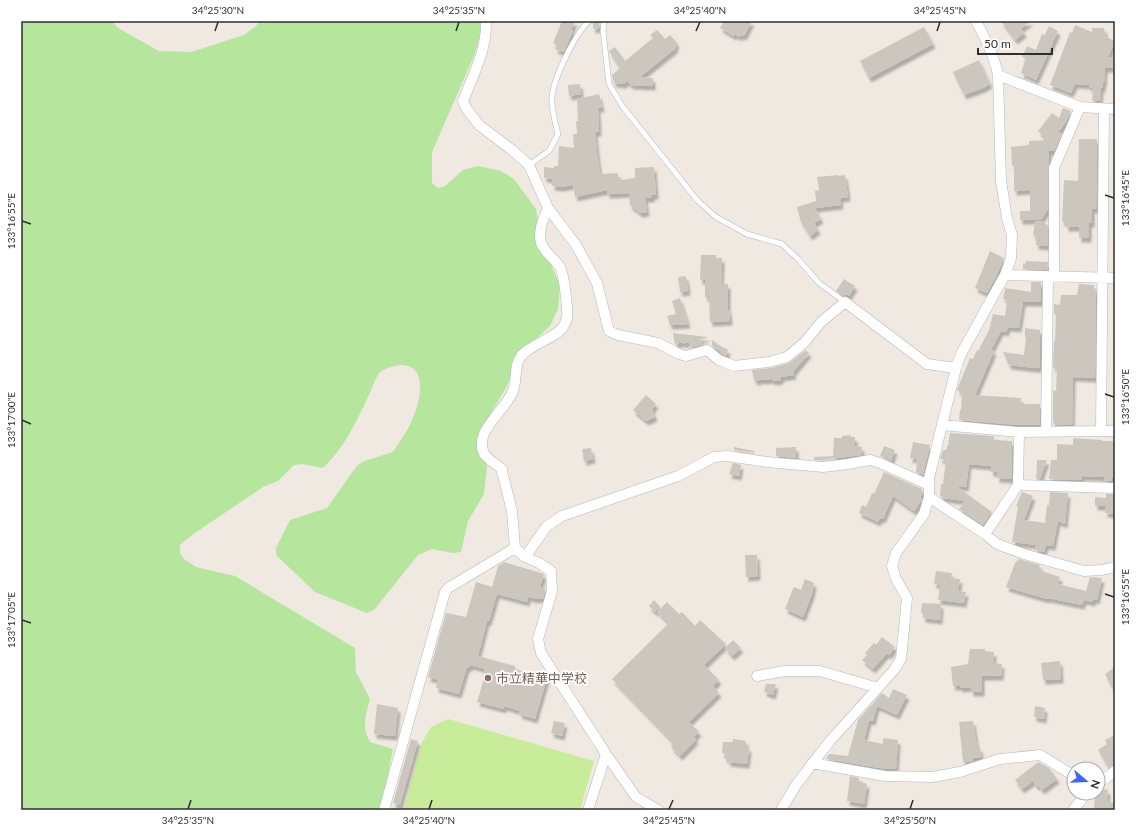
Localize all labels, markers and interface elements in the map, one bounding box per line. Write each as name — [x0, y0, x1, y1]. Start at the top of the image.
text: 34°25'30"N — [192, 4, 244, 16]
text: 34°25'35"N — [433, 4, 485, 16]
text: 34°25'40"N — [674, 4, 726, 16]
text: 34°25'45"N — [914, 4, 966, 16]
scale bar — [978, 30, 1052, 56]
text: 50 m — [984, 36, 1011, 51]
text: 133°16'45"E — [1119, 170, 1131, 226]
text: 133°16'55"E — [5, 193, 17, 249]
text: 133°16'50"E — [1119, 369, 1131, 425]
text: 133°17'00"E — [5, 392, 17, 448]
text: 133°16'55"E — [1119, 569, 1131, 625]
text: 133°17'05"E — [5, 592, 17, 648]
place label: 市立精華中学校 — [496, 670, 587, 686]
marker: 市立精華中学校 — [483, 673, 493, 683]
north arrow — [1066, 761, 1106, 801]
text: N — [1088, 778, 1103, 791]
text: 34°25'35"N — [162, 814, 214, 826]
text: 34°25'40"N — [403, 814, 455, 826]
text: 34°25'45"N — [643, 814, 695, 826]
text: 34°25'50"N — [884, 814, 936, 826]

